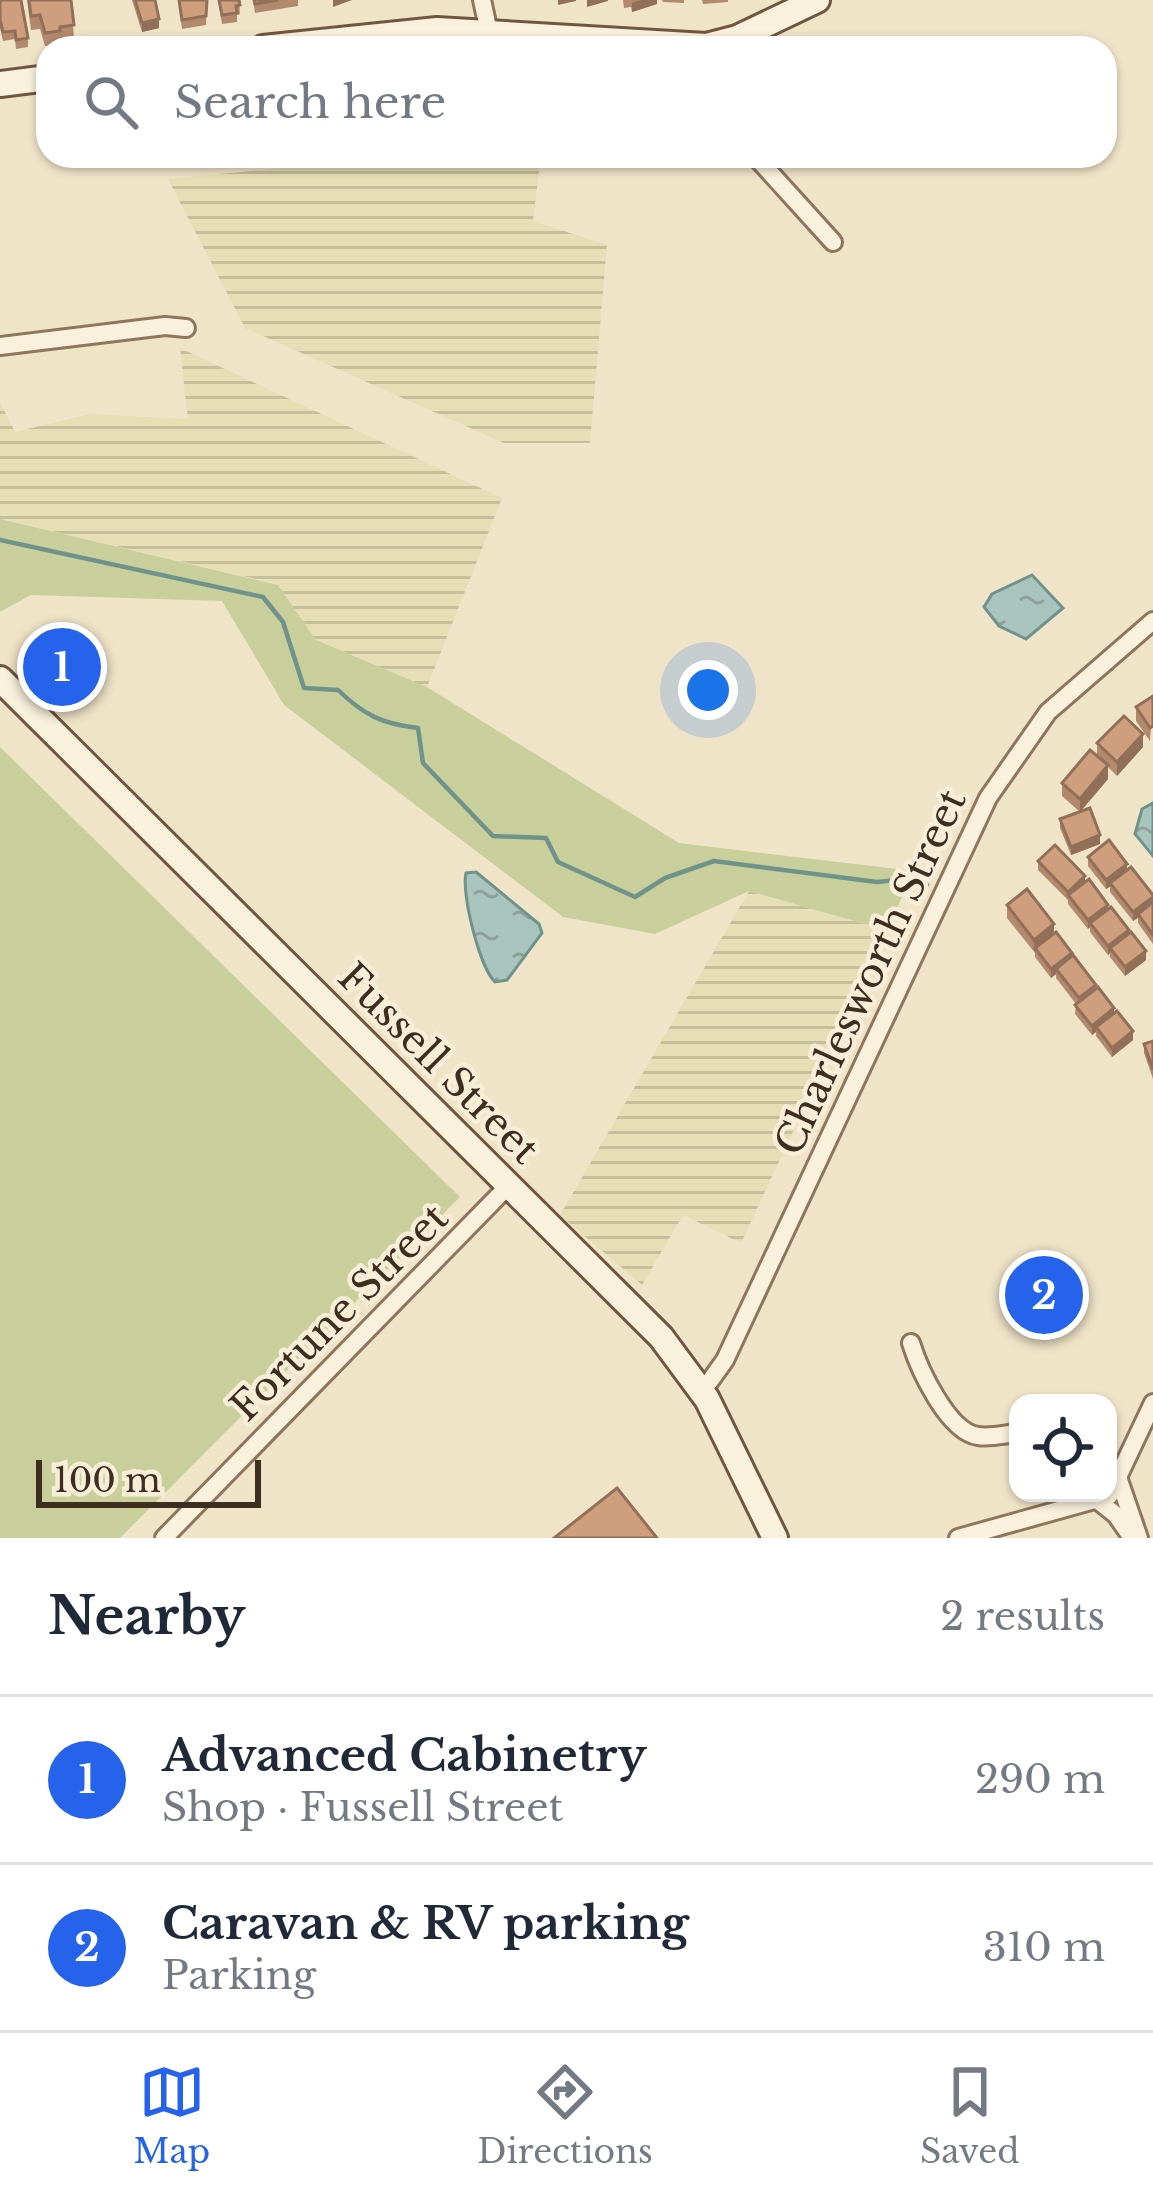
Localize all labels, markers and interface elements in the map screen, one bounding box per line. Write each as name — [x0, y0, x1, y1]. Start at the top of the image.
search box — [36, 36, 1117, 168]
icon: search — [78, 69, 144, 135]
text: Search here — [174, 74, 446, 130]
pin: 1 — [23, 622, 101, 712]
your location — [678, 660, 738, 720]
street label: Charlesworth Street — [764, 781, 977, 1163]
street label: Fussell Street — [328, 953, 549, 1174]
street label: Fortune Street — [220, 1193, 458, 1431]
pin: 2 — [1005, 1250, 1083, 1340]
map controls — [1009, 1394, 1117, 1502]
button: locate — [1009, 1394, 1117, 1502]
scale bar — [36, 1454, 261, 1507]
text: 100 m — [54, 1460, 161, 1501]
text: Nearby — [48, 1585, 245, 1648]
text: 2 results — [940, 1592, 1105, 1641]
text: Advanced Cabinetry — [162, 1727, 646, 1783]
text: 1 — [78, 1755, 96, 1804]
text: 290 m — [975, 1755, 1105, 1804]
text: Shop · Fussell Street — [162, 1783, 563, 1832]
text: Caravan & RV parking — [162, 1895, 689, 1951]
text: 2 — [74, 1923, 100, 1972]
text: 310 m — [983, 1923, 1105, 1972]
text: Parking — [162, 1951, 316, 2000]
tab: Map — [134, 2059, 210, 2172]
tab: Directions — [477, 2059, 653, 2172]
tab: Saved — [920, 2059, 1019, 2172]

